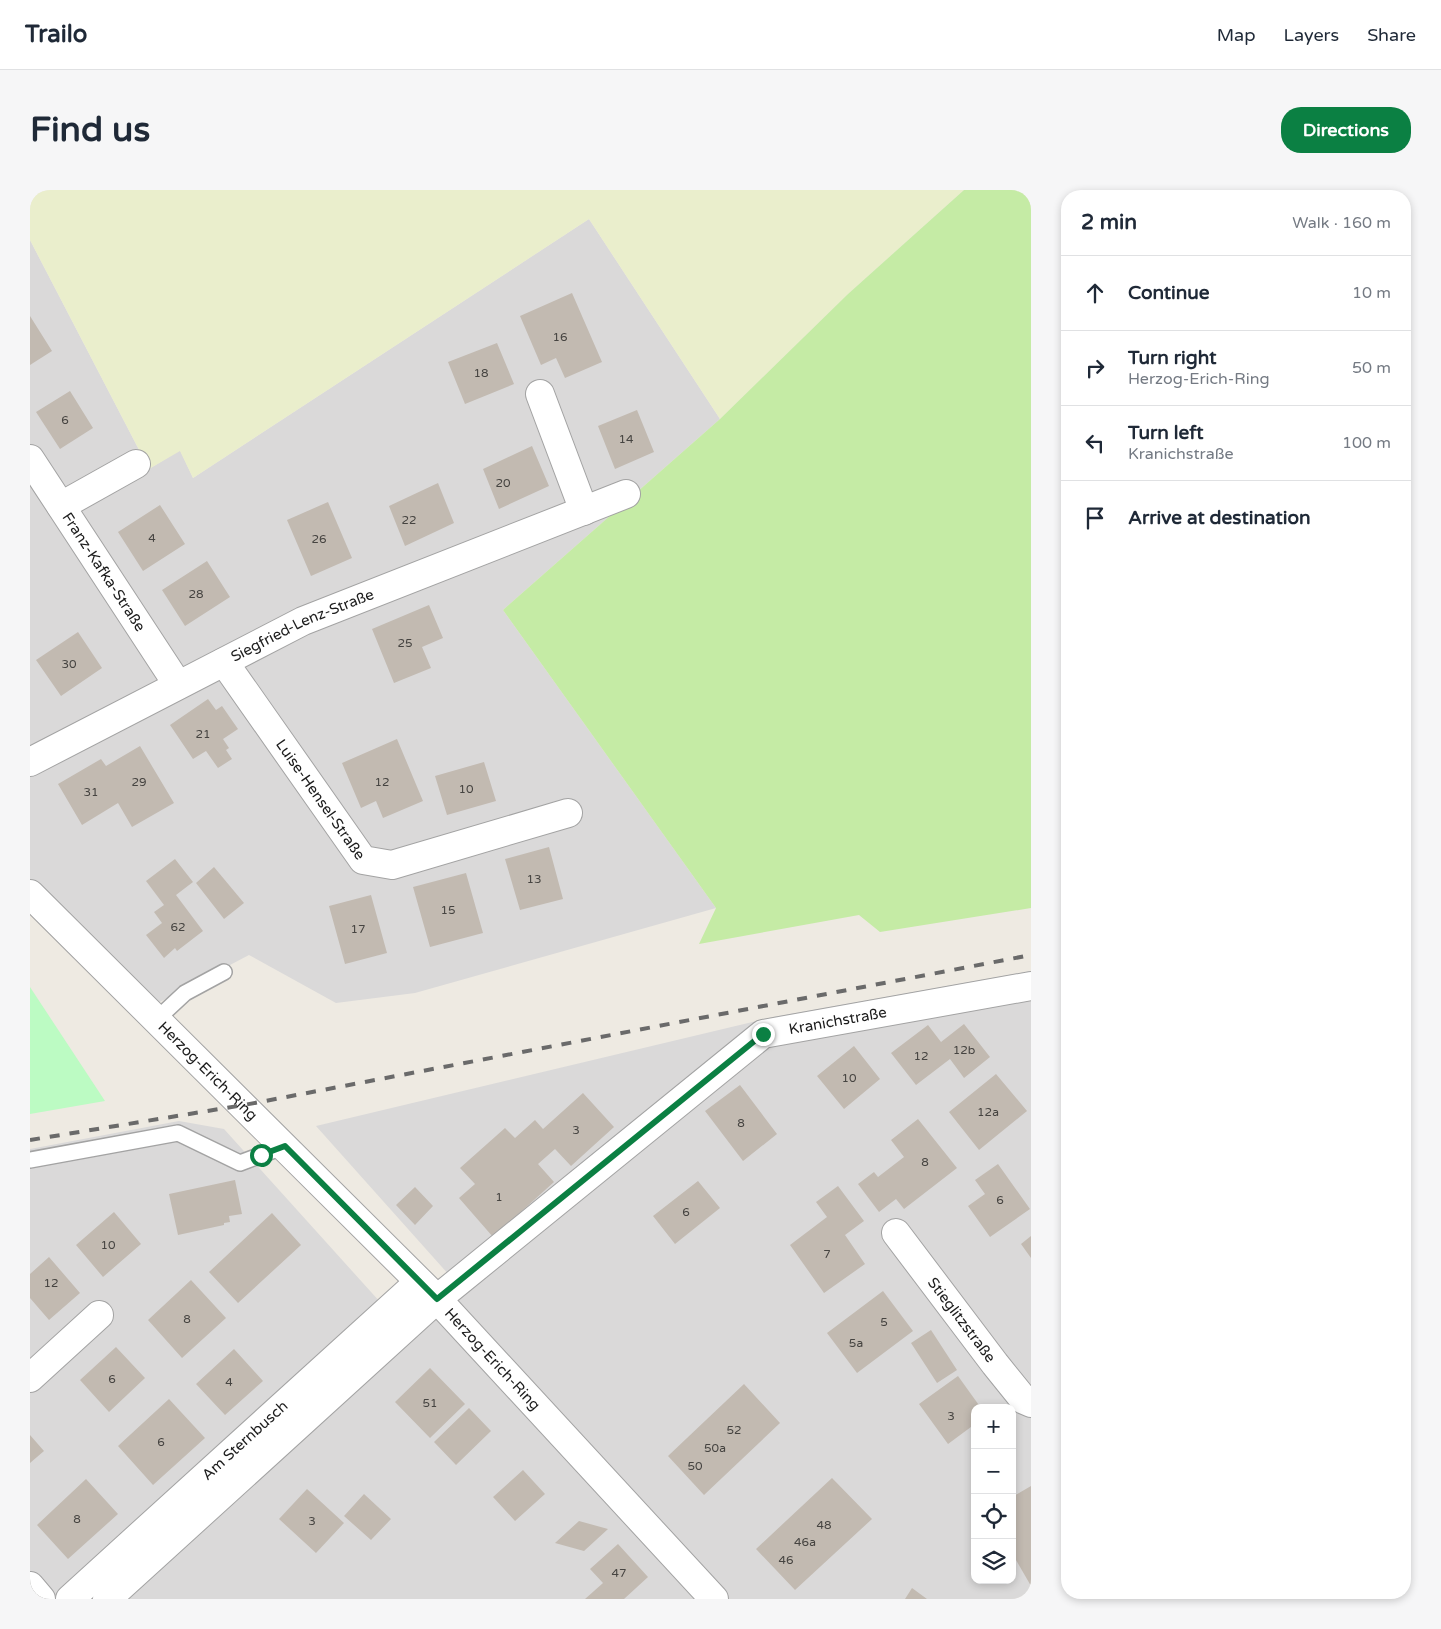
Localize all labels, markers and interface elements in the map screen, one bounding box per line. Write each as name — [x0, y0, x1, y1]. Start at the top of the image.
text: Trailo — [25, 20, 87, 49]
text: Map — [1217, 24, 1256, 46]
text: Layers — [1284, 24, 1339, 46]
text: Share — [1367, 24, 1416, 46]
button: Directions — [1281, 107, 1411, 153]
text: Find us — [30, 109, 150, 151]
text: 2 min — [1081, 210, 1137, 235]
text: Walk · 160 m — [1292, 213, 1391, 233]
icon: ahead — [1081, 279, 1109, 307]
text: Continue — [1128, 282, 1210, 304]
text: 10 m — [1352, 283, 1391, 303]
house number: 16 — [552, 330, 568, 344]
text: Turn right — [1128, 347, 1216, 369]
icon: right — [1081, 354, 1109, 382]
text: 50 m — [1352, 358, 1391, 378]
house number: 18 — [473, 366, 489, 380]
text: Herzog-Erich-Ring — [1128, 369, 1270, 389]
house number: 6 — [61, 413, 69, 427]
text: Turn left — [1128, 422, 1204, 444]
icon: left — [1081, 429, 1109, 457]
house number: 14 — [618, 432, 634, 446]
text: 100 m — [1342, 433, 1391, 453]
text: Kranichstraße — [1128, 444, 1233, 464]
house number: 20 — [495, 476, 511, 490]
icon: arrive — [1081, 504, 1109, 532]
text: Arrive at destination — [1128, 507, 1311, 529]
street label: Franz-Kafka-Straße — [58, 509, 149, 635]
house number: 22 — [401, 513, 417, 527]
house number: 4 — [148, 531, 156, 545]
house number: 26 — [311, 532, 327, 546]
street label: Siegfried-Lenz-Straße — [228, 585, 376, 666]
house number: 28 — [188, 587, 204, 601]
house number: 25 — [397, 636, 413, 650]
house number: 30 — [61, 657, 77, 671]
house number: 21 — [195, 727, 211, 741]
street label: Luise-Hensel-Straße — [272, 736, 369, 863]
house number: 29 — [131, 775, 147, 789]
house number: 12 — [374, 775, 390, 789]
house number: 10 — [458, 782, 474, 796]
house number: 31 — [83, 785, 99, 799]
house number: 13 — [526, 872, 542, 886]
house number: 15 — [440, 903, 456, 917]
house number: 62 — [170, 920, 186, 934]
house number: 17 — [350, 922, 366, 936]
street label: Kranichstraße — [787, 1003, 888, 1038]
street label: Herzog-Erich-Ring — [154, 1018, 261, 1124]
route end — [752, 1023, 775, 1046]
house number: 12b — [953, 1043, 975, 1057]
house number: 12 — [913, 1049, 929, 1063]
house number: 10 — [841, 1071, 857, 1085]
house number: 12a — [977, 1105, 999, 1119]
house number: 8 — [737, 1116, 745, 1130]
house number: 3 — [572, 1123, 580, 1137]
route start — [250, 1144, 273, 1167]
house number: 8 — [921, 1155, 929, 1169]
house number: 1 — [495, 1190, 503, 1204]
house number: 6 — [996, 1193, 1004, 1207]
house number: 6 — [682, 1205, 690, 1219]
house number: 10 — [100, 1238, 116, 1252]
house number: 7 — [823, 1247, 831, 1261]
street label: Stieglitzstraße — [924, 1274, 1000, 1366]
house number: 12 — [43, 1276, 59, 1290]
street label: Herzog-Erich-Ring — [441, 1304, 544, 1414]
house number: 8 — [183, 1312, 191, 1326]
house number: 5 — [880, 1315, 888, 1329]
house number: 5a — [849, 1336, 863, 1350]
house number: 6 — [108, 1372, 116, 1386]
house number: 4 — [225, 1375, 233, 1389]
house number: 51 — [422, 1396, 438, 1410]
street label: Am Sternbusch — [198, 1397, 291, 1484]
map controls — [971, 1404, 1016, 1584]
button: + — [971, 1404, 1016, 1449]
house number: 3 — [947, 1409, 955, 1423]
house number: 52 — [726, 1423, 742, 1437]
house number: 6 — [157, 1435, 165, 1449]
house number: 50a — [704, 1441, 726, 1455]
button: − — [971, 1449, 1016, 1494]
house number: 50 — [687, 1459, 703, 1473]
button: locate — [971, 1494, 1016, 1539]
house number: 8 — [73, 1512, 81, 1526]
house number: 3 — [308, 1514, 316, 1528]
house number: 48 — [816, 1518, 832, 1532]
house number: 46a — [794, 1535, 816, 1549]
button: layers — [971, 1539, 1016, 1584]
house number: 46 — [778, 1553, 794, 1567]
house number: 47 — [611, 1566, 627, 1580]

